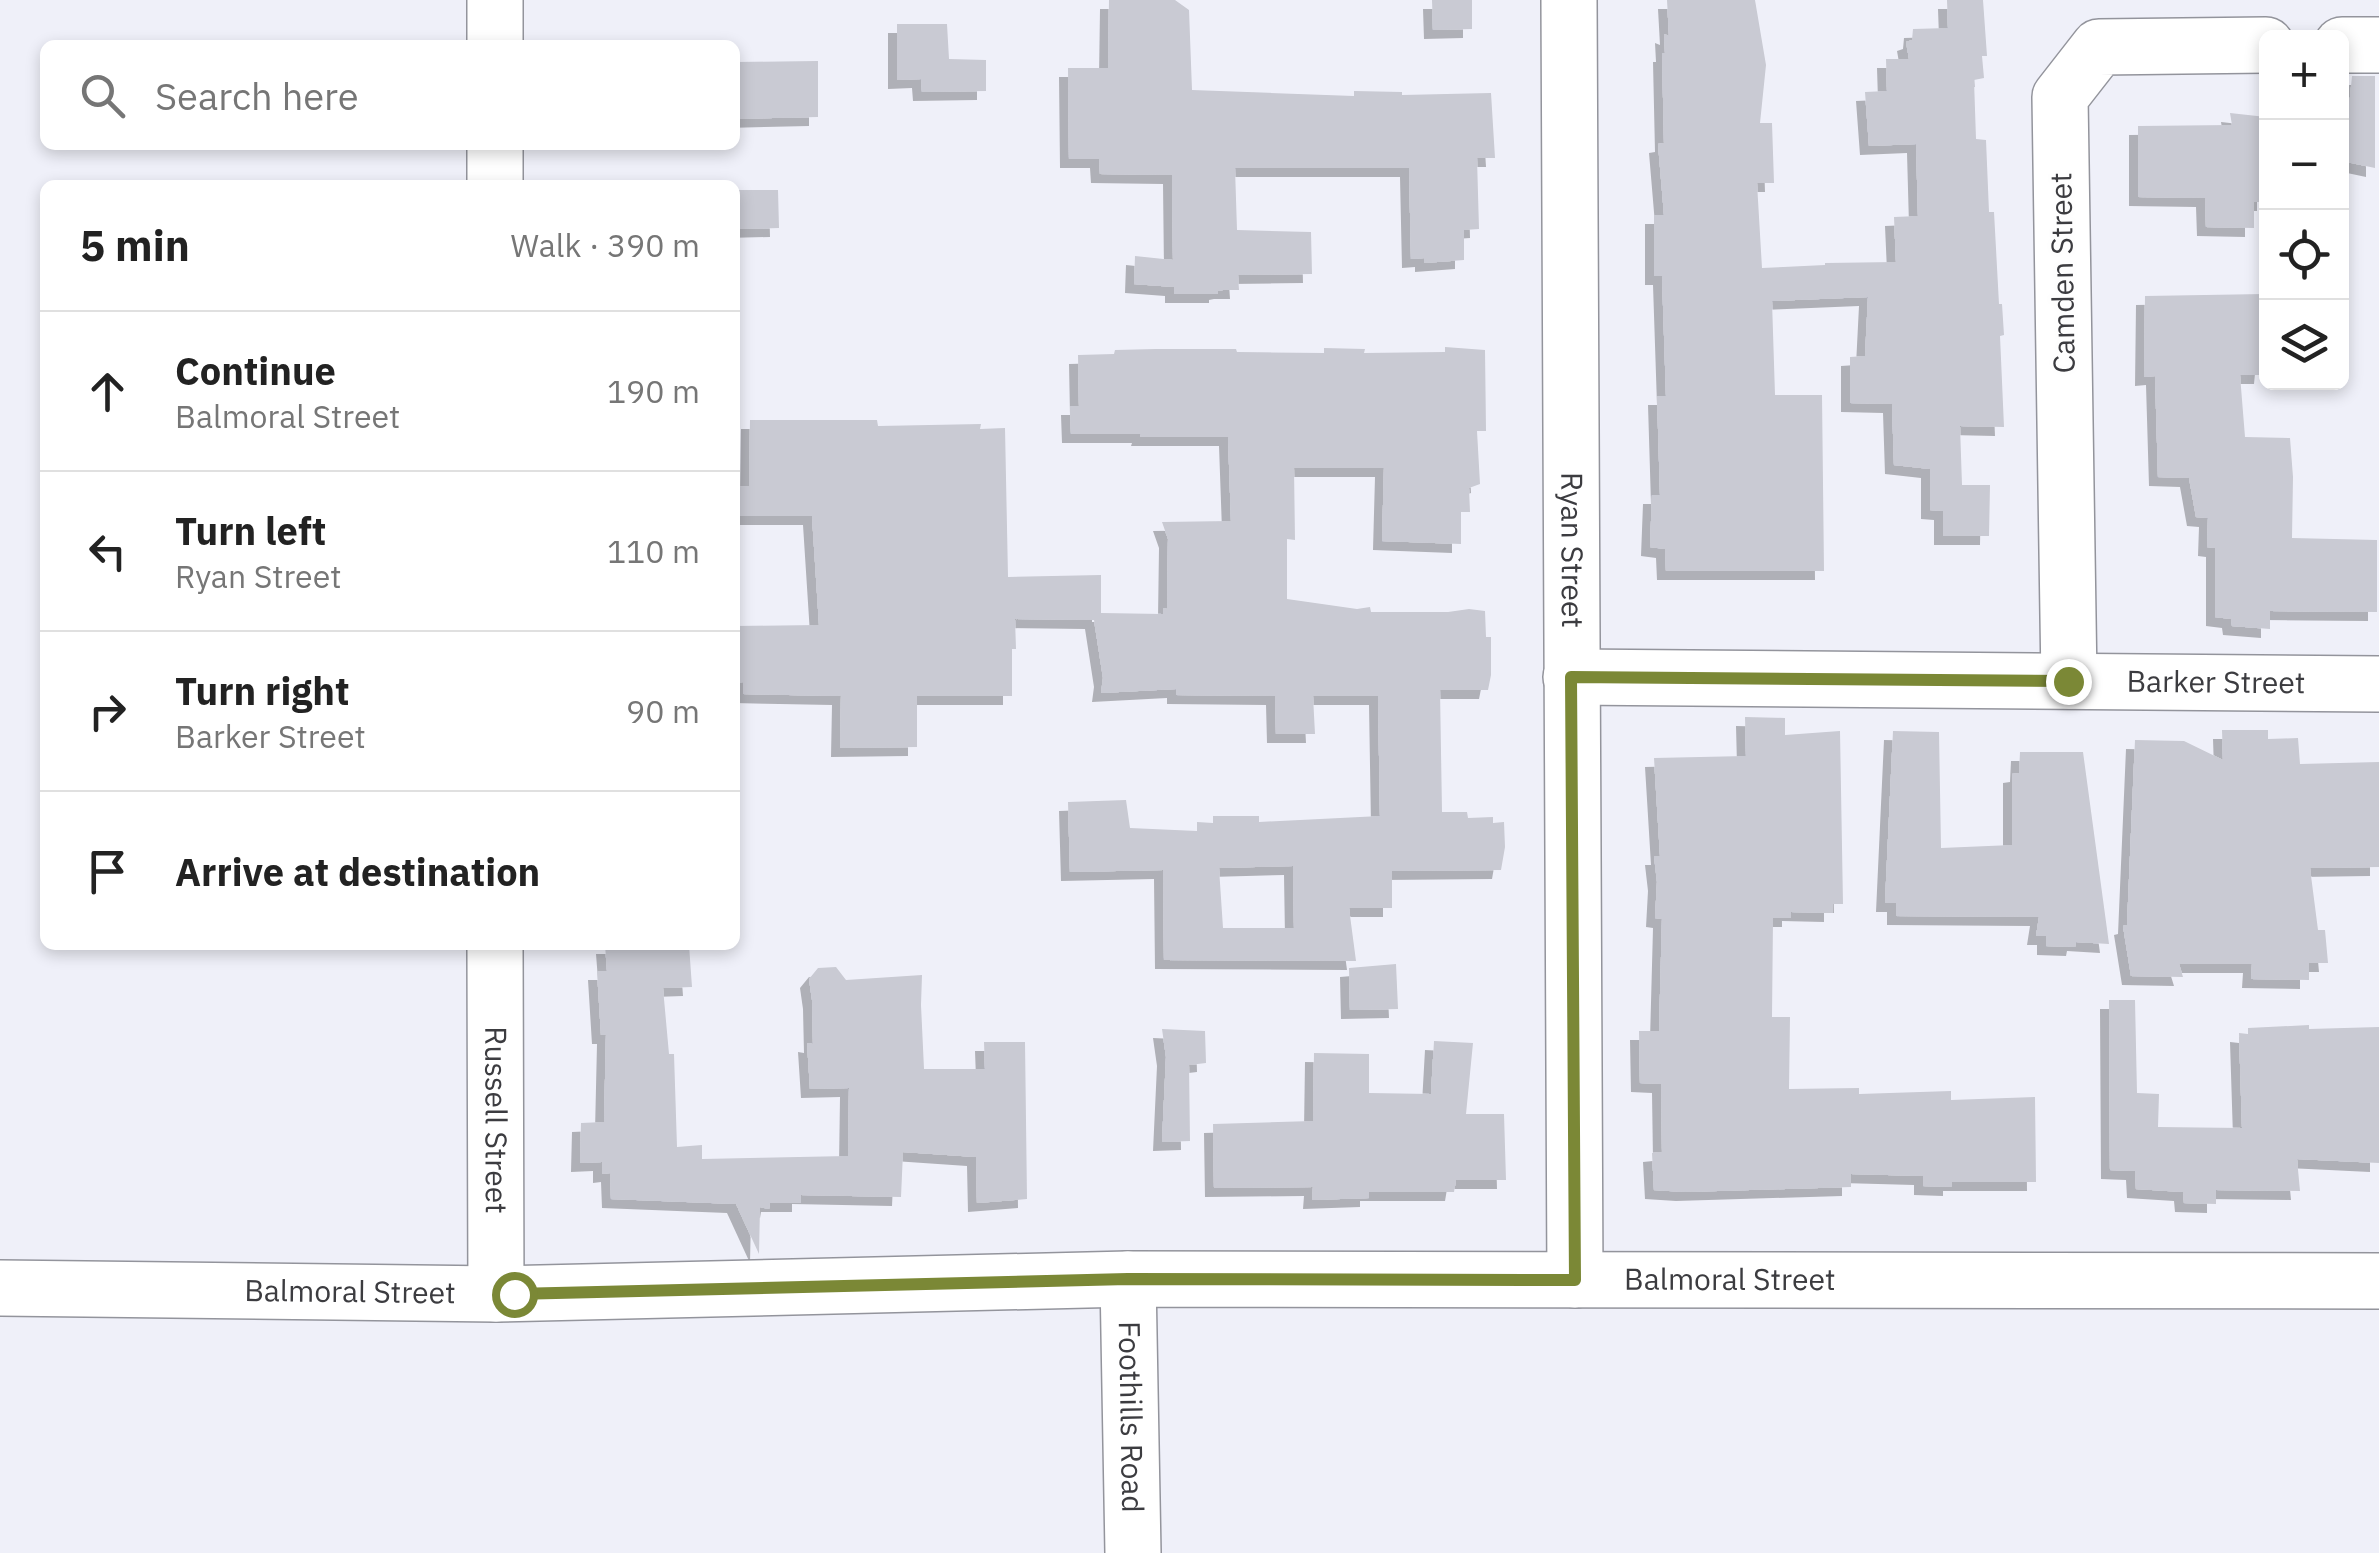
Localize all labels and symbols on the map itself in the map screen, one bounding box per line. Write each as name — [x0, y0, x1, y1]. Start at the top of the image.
street label: Camden Street — [2040, 172, 2083, 374]
street label: Ryan Street — [1553, 472, 1593, 628]
route end — [2046, 659, 2092, 705]
street label: Barker Street — [2126, 661, 2306, 701]
street label: Russell Street — [477, 1026, 517, 1214]
street label: Balmoral Street — [1624, 1259, 1835, 1298]
street label: Balmoral Street — [244, 1270, 456, 1312]
route start — [492, 1272, 538, 1318]
street label: Foothills Road — [1111, 1321, 1153, 1513]

